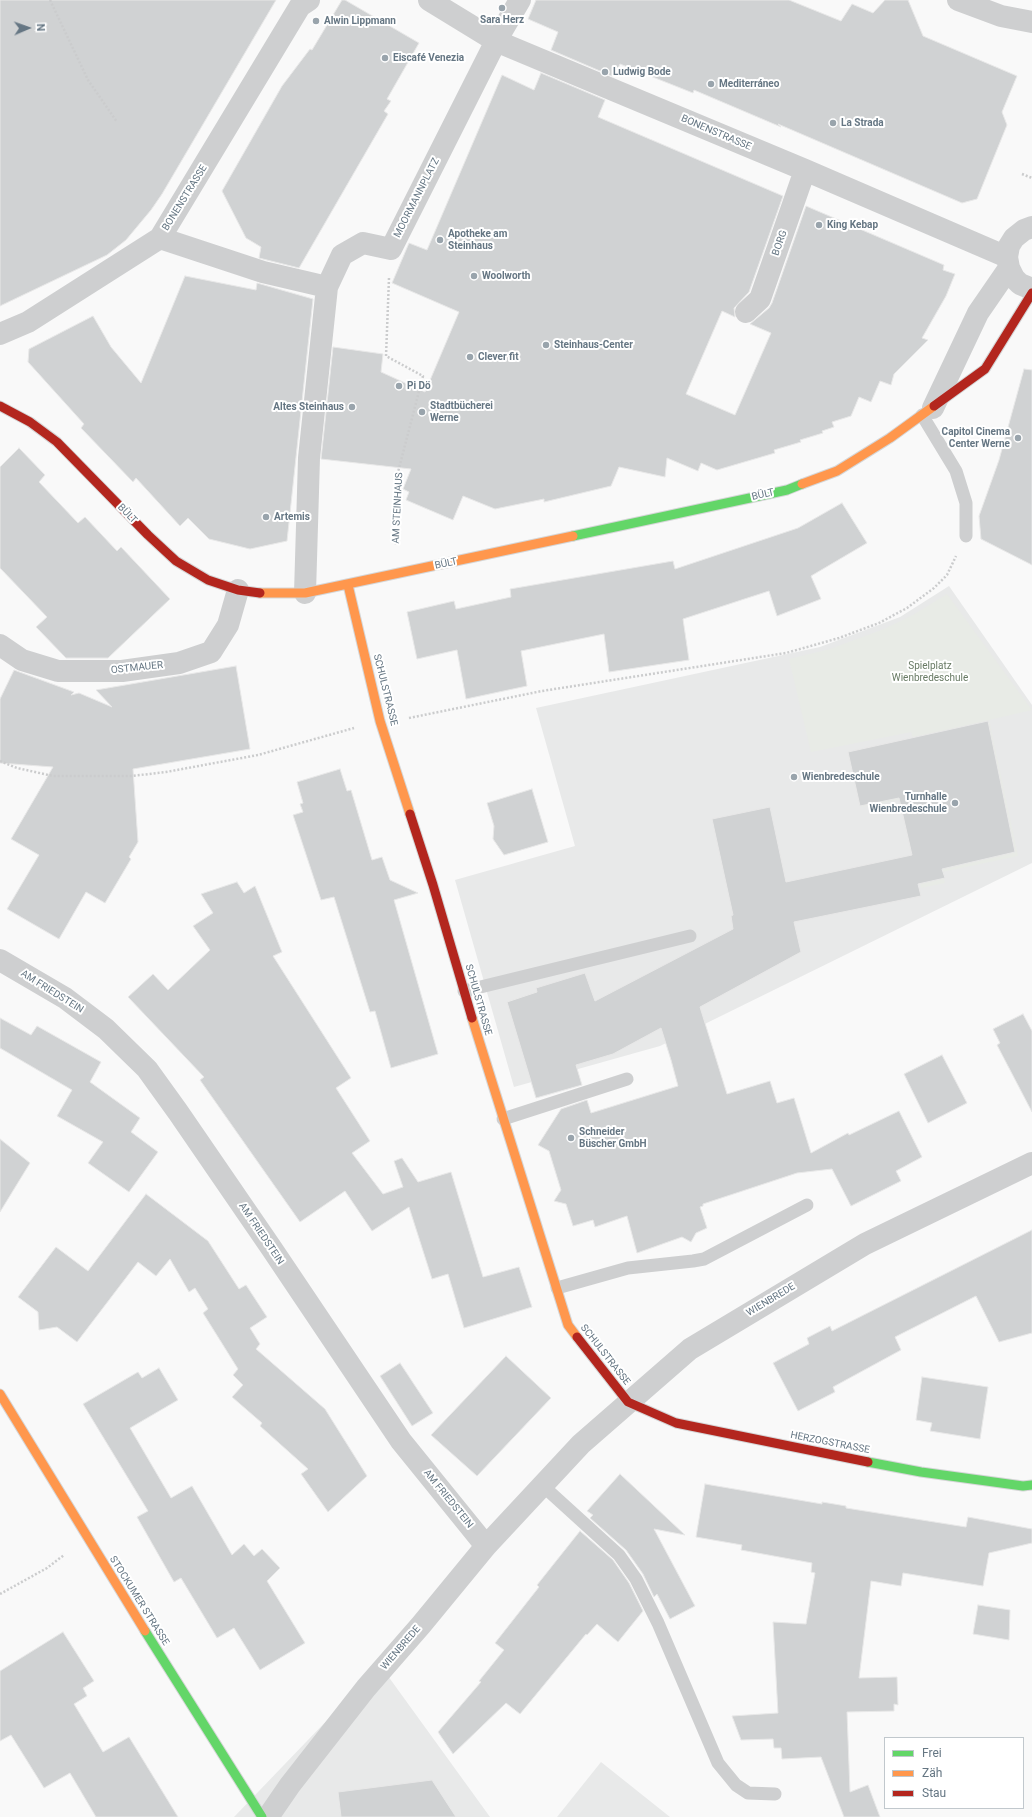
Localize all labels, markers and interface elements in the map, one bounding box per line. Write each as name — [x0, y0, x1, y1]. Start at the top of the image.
marker: Sara Herz — [497, 3, 507, 13]
north arrow — [8, 8, 48, 48]
place label: Sara Herz — [480, 14, 524, 26]
place label: Alwin Lippmann — [324, 15, 396, 27]
marker: Alwin Lippmann — [311, 16, 321, 26]
text: N — [34, 23, 47, 32]
place label: Eiscafé Venezia — [393, 52, 464, 64]
marker: Eiscafé Venezia — [380, 53, 390, 63]
place label: Ludwig Bode — [613, 66, 671, 78]
marker: Ludwig Bode — [600, 67, 610, 77]
place label: Mediterráneo — [719, 78, 779, 90]
marker: Mediterráneo — [706, 79, 716, 89]
street label: BONENSTRASSE — [679, 113, 753, 153]
place label: La Strada — [841, 117, 884, 129]
marker: La Strada — [828, 118, 838, 128]
street label: MOORMANNPLATZ — [392, 156, 442, 240]
street label: BONENSTRASSE — [160, 163, 210, 233]
place label: King Kebap — [827, 219, 878, 231]
marker: King Kebap — [814, 220, 824, 230]
place label: Apotheke am Steinhaus — [448, 228, 507, 252]
street label: BORG — [770, 229, 790, 257]
marker: Apotheke am Steinhaus — [435, 235, 445, 245]
place label: Woolworth — [482, 270, 530, 282]
marker: Woolworth — [469, 271, 479, 281]
place label: Steinhaus-Center — [554, 339, 633, 351]
marker: Steinhaus-Center — [541, 340, 551, 350]
place label: Clever fit — [478, 351, 519, 363]
marker: Clever fit — [465, 352, 475, 362]
place label: Pi Dö — [407, 380, 431, 392]
marker: Pi Dö — [394, 381, 404, 391]
place label: Stadtbücherei Werne — [430, 400, 493, 424]
place label: Altes Steinhaus — [273, 401, 344, 413]
marker: Altes Steinhaus — [347, 402, 357, 412]
marker: Stadtbücherei Werne — [417, 407, 427, 417]
place label: Capitol Cinema Center Werne — [942, 426, 1010, 450]
marker: Capitol Cinema Center Werne — [1013, 433, 1023, 443]
street label: AM STEINHAUS — [390, 472, 406, 544]
street label: BÜLT — [751, 487, 775, 503]
street label: BÜLT — [115, 502, 139, 526]
place label: Artemis — [274, 511, 310, 523]
marker: Artemis — [261, 512, 271, 522]
street label: BÜLT — [434, 556, 458, 572]
street label: SCHULSTRASSE — [370, 653, 400, 727]
street label: OSTMAUER — [110, 659, 164, 677]
park label: Spielplatz Wienbredeschule — [892, 660, 968, 684]
place label: Wienbredeschule — [802, 771, 880, 783]
marker: Wienbredeschule — [789, 772, 799, 782]
place label: Turnhalle Wienbredeschule — [869, 791, 947, 814]
marker: Turnhalle Wienbredeschule — [950, 798, 960, 808]
street label: SCHULSTRASSE — [462, 963, 494, 1037]
street label: AM FRIEDSTEIN — [18, 968, 86, 1016]
place label: Schneider Büscher GmbH — [579, 1126, 647, 1150]
marker: Schneider Büscher GmbH — [566, 1133, 576, 1143]
street label: AM FRIEDSTEIN — [236, 1201, 286, 1267]
street label: WIENBREDE — [744, 1281, 798, 1319]
street label: SCHULSTRASSE — [578, 1322, 632, 1388]
street label: HERZOGSTRASSE — [789, 1429, 871, 1457]
street label: AM FRIEDSTEIN — [421, 1467, 475, 1531]
street label: STOCKUMER STRASSE — [107, 1554, 171, 1648]
street label: WIENBREDE — [379, 1623, 423, 1673]
legend — [884, 1737, 1024, 1809]
text: Frei — [922, 1746, 942, 1760]
text: Zäh — [922, 1766, 942, 1780]
text: Stau — [922, 1786, 946, 1800]

